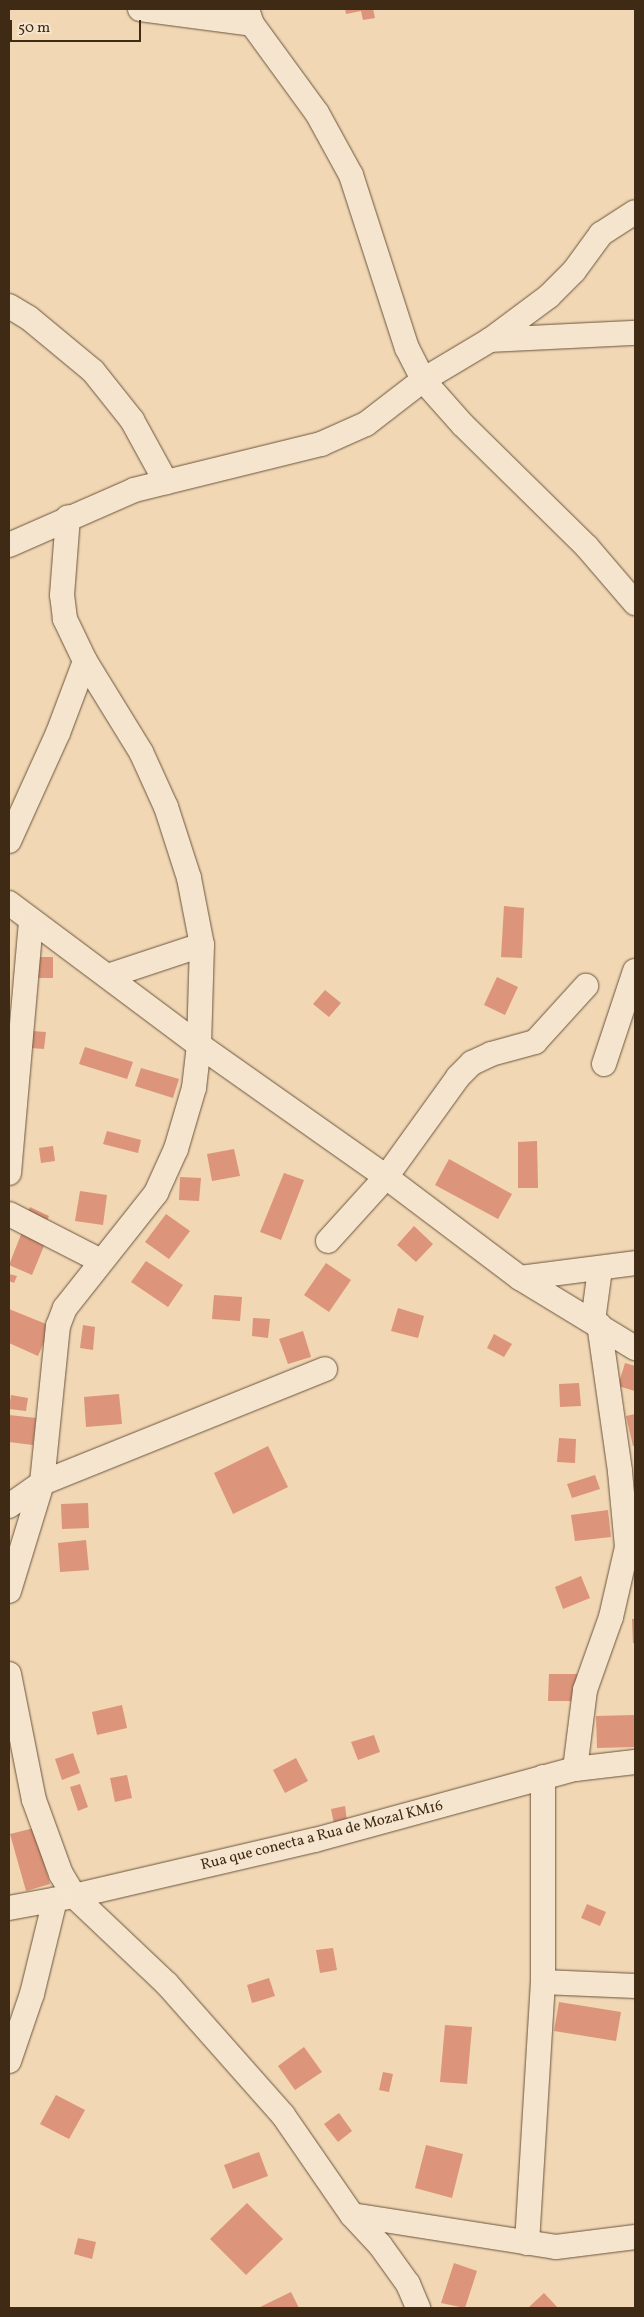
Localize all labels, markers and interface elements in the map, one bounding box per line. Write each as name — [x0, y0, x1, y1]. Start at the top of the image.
scale bar — [12, 10, 144, 42]
text: 50 m — [18, 18, 50, 39]
street label: Rua que conecta a Rua de Mozal KM16 — [199, 1797, 445, 1875]

